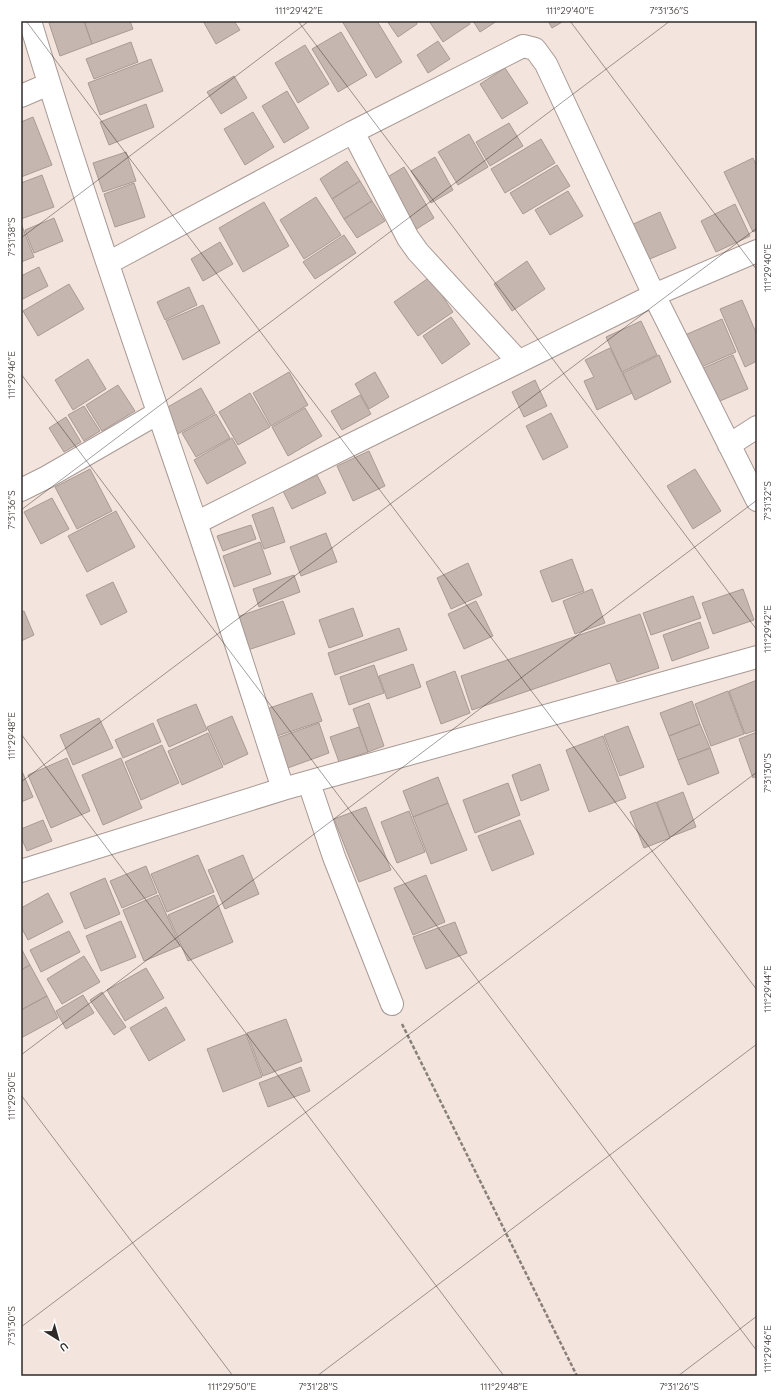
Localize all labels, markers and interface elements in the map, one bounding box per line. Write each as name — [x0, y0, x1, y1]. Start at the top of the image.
text: 111°29'42"E — [275, 4, 323, 17]
text: 111°29'40"E — [546, 4, 594, 17]
text: 7°31'36"S — [649, 4, 689, 17]
text: 7°31'38"S — [5, 217, 18, 257]
text: 111°29'40"E — [761, 244, 774, 292]
text: 111°29'46"E — [5, 351, 18, 399]
text: 7°31'32"S — [761, 481, 774, 521]
text: 7°31'36"S — [5, 490, 18, 530]
text: 111°29'42"E — [761, 605, 774, 653]
text: 111°29'48"E — [5, 712, 18, 760]
text: 7°31'30"S — [761, 753, 774, 793]
text: 111°29'44"E — [761, 965, 774, 1013]
text: 111°29'50"E — [5, 1071, 18, 1120]
text: 7°31'30"S — [5, 1306, 18, 1346]
north arrow — [38, 1319, 78, 1359]
text: 111°29'46"E — [761, 1325, 774, 1373]
text: U — [57, 1339, 71, 1355]
text: 111°29'50"E — [208, 1380, 257, 1393]
text: 7°31'28"S — [298, 1380, 338, 1393]
text: 111°29'48"E — [480, 1380, 528, 1393]
text: 7°31'26"S — [659, 1380, 699, 1393]

